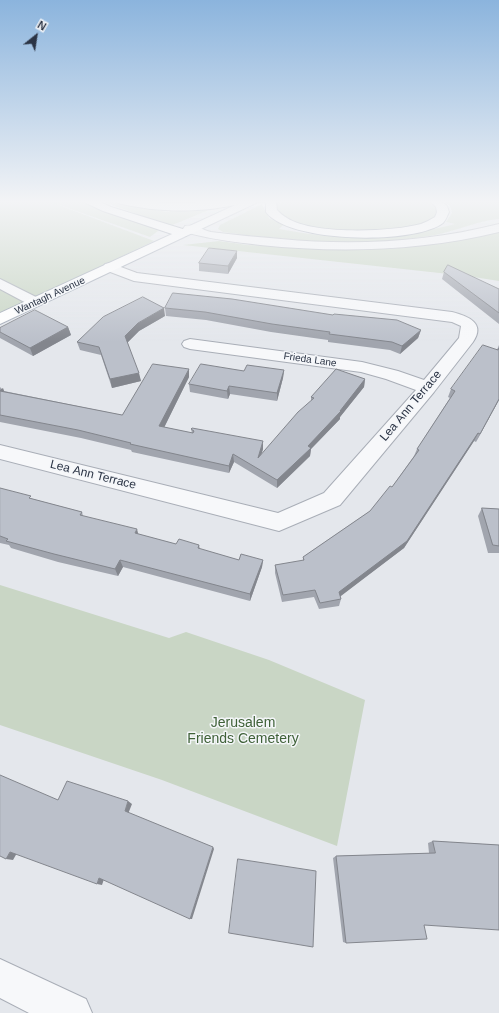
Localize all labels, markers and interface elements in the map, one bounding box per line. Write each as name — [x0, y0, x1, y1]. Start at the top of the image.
north arrow — [16, 16, 56, 56]
text: N — [36, 18, 48, 33]
street label: Wantagh Avenue — [13, 274, 87, 318]
street label: Frieda Lane — [283, 350, 337, 370]
street label: Lea Ann Terrace — [377, 368, 445, 444]
street label: Lea Ann Terrace — [49, 457, 137, 493]
park label: Jerusalem Friends Cemetery — [187, 715, 299, 748]

